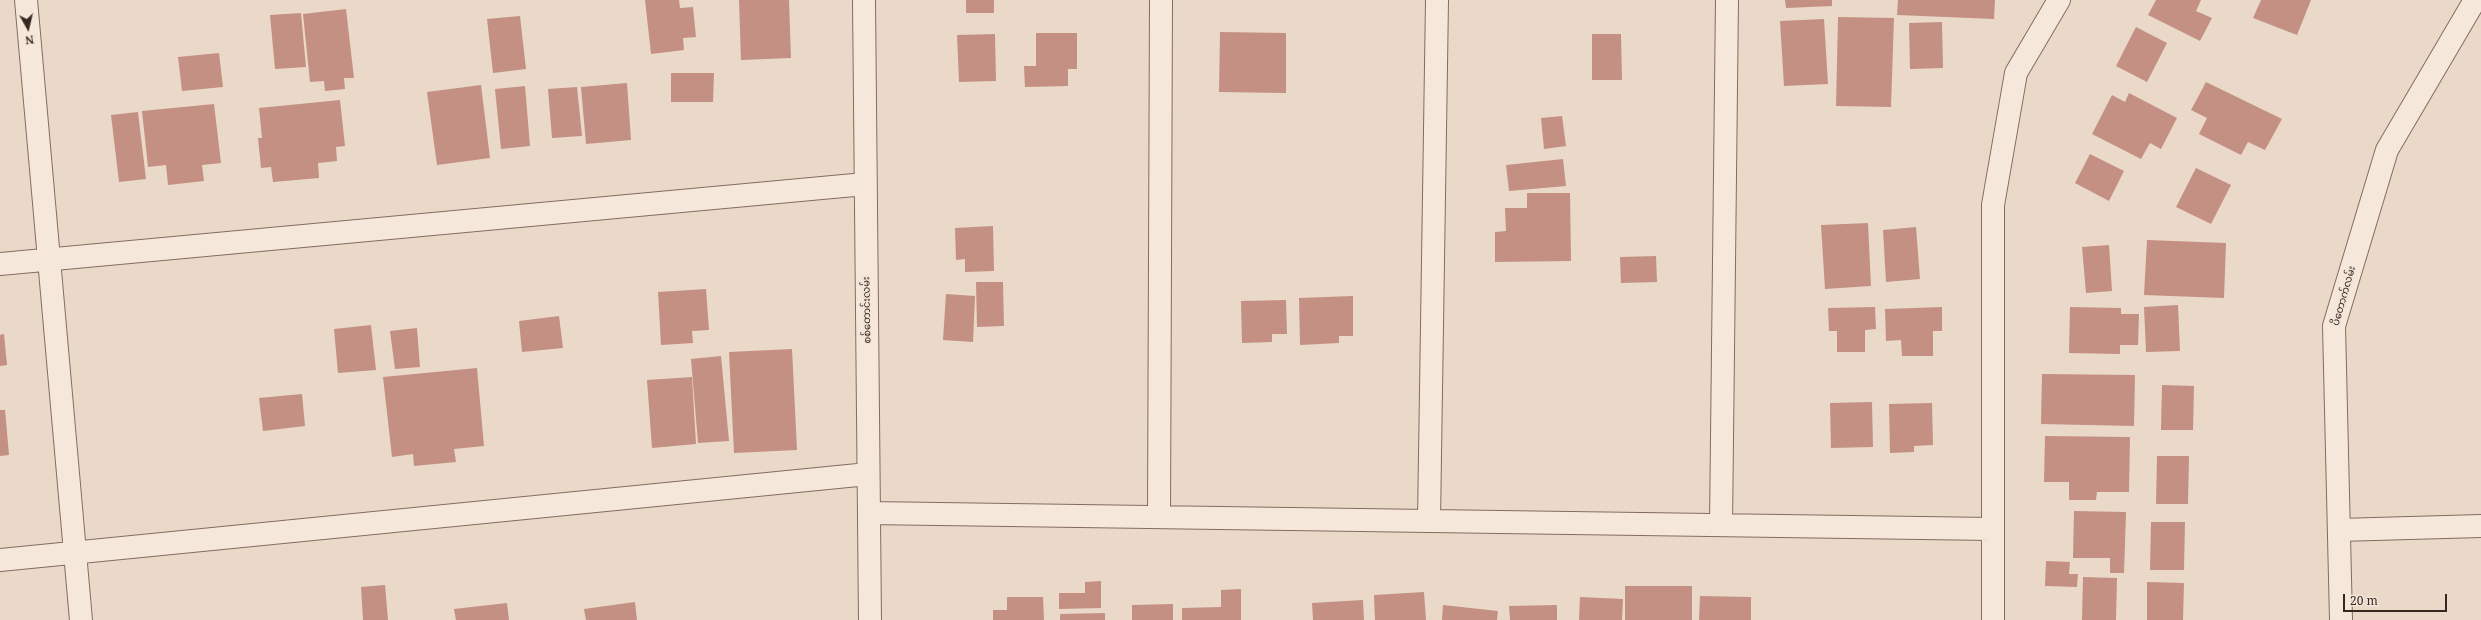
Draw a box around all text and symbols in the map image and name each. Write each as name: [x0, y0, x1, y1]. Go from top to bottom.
north arrow: [8, 8, 48, 48]
text: N: [24, 32, 35, 48]
street label: ပိတောက်လမ်း: [2330, 265, 2358, 327]
street label: စစ်တောင်းလမ်း: [860, 276, 874, 344]
scale bar: [2345, 586, 2449, 612]
text: 20 m: [2350, 592, 2378, 609]

